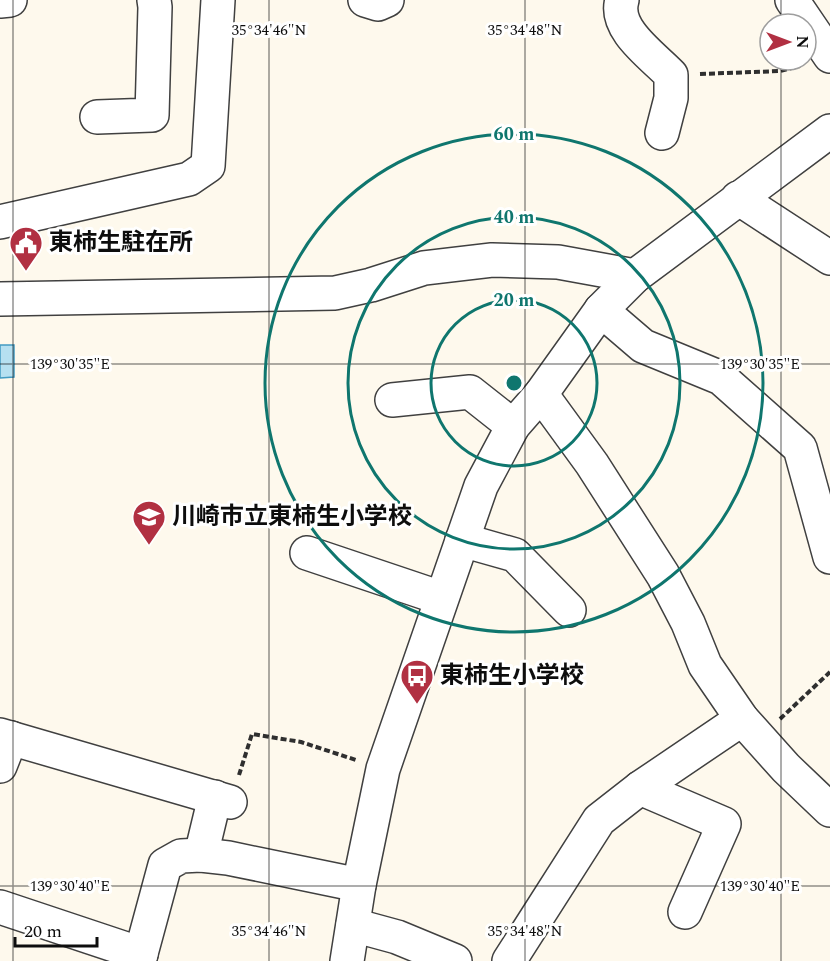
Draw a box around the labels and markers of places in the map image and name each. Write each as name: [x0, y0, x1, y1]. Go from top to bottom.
public building icon: 東柿生駐在所: [8, 225, 44, 272]
place label: 東柿生駐在所: [49, 225, 193, 261]
centre of rings: [504, 373, 524, 393]
school or university icon: 川崎市立東柿生小学校: [131, 499, 167, 546]
place label: 川崎市立東柿生小学校: [172, 499, 412, 535]
bus stop icon: 東柿生小学校: [399, 658, 435, 705]
place label: 東柿生小学校: [440, 658, 584, 694]

